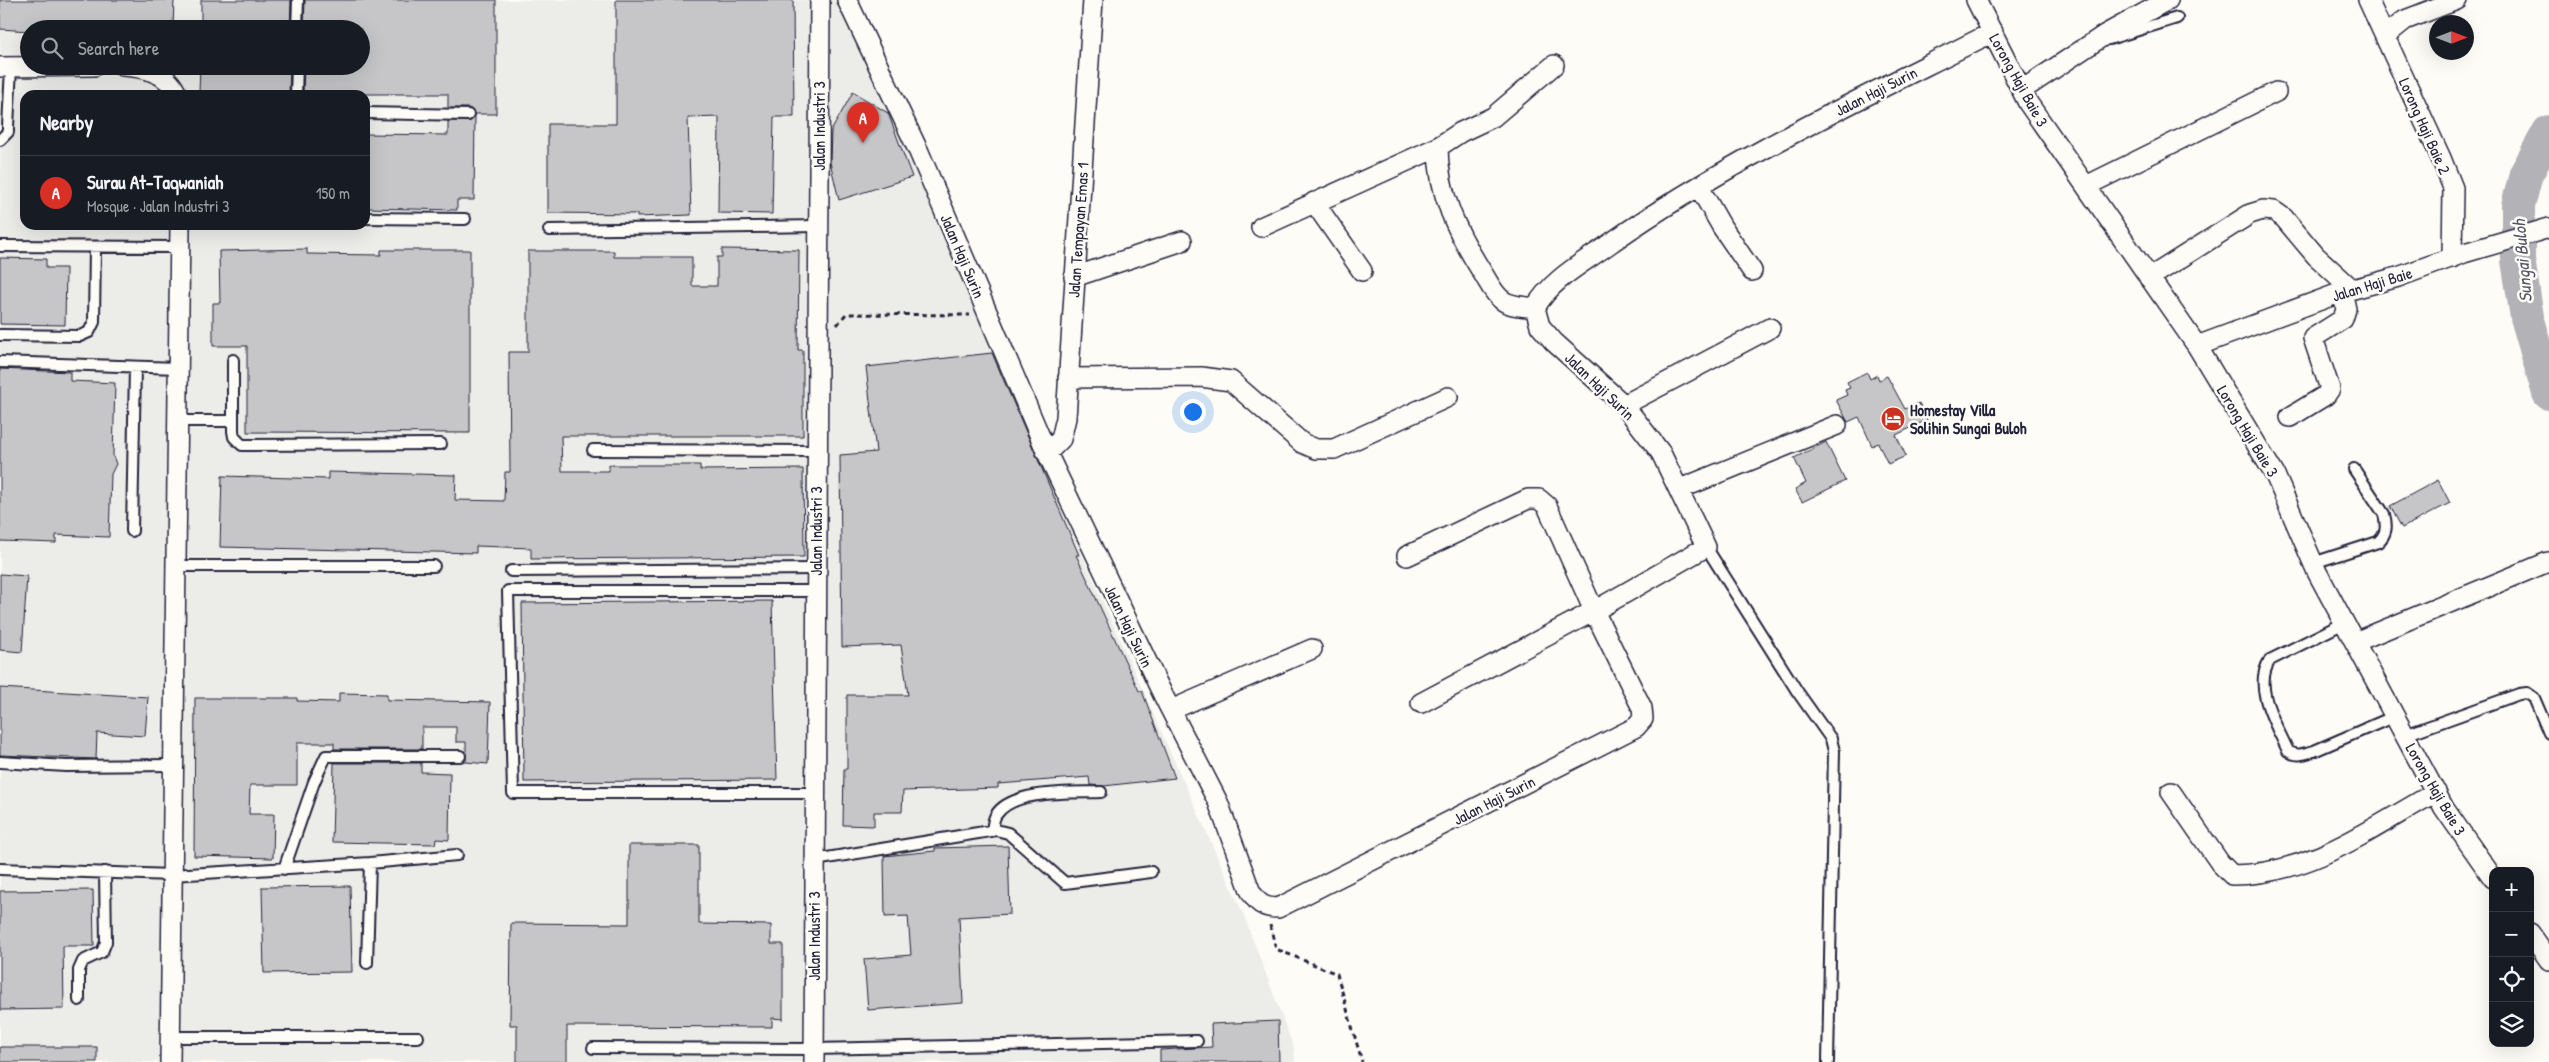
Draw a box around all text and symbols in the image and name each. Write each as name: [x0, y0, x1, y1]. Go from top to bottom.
north arrow: [2429, 15, 2474, 60]
search box: [20, 20, 370, 75]
street label: Lorong Haji Baie 3: [1984, 30, 2054, 130]
icon: search: [38, 34, 66, 62]
text: Search here: [78, 35, 159, 61]
street label: Jalan Haji Surin: [1831, 61, 1921, 121]
street label: Lorong Haji Baie 2: [2394, 74, 2456, 178]
street label: Jalan Industri 3: [808, 81, 830, 171]
pin: A: [847, 102, 879, 143]
text: Nearby: [40, 108, 93, 137]
street label: Jalan Tempayan Emas 1: [1062, 162, 1094, 298]
text: Surau At-Taqwaniah: [87, 169, 223, 195]
text: A: [52, 182, 60, 204]
text: 150 m: [316, 182, 350, 204]
text: Mosque · Jalan Industri 3: [87, 195, 229, 217]
street label: Jalan Haji Surin: [935, 211, 991, 301]
water label: Sungai Buloh: [2506, 217, 2538, 303]
street label: Jalan Haji Baie: [2329, 261, 2415, 307]
street label: Jalan Haji Surin: [1560, 347, 1640, 425]
street label: Lorong Haji Baie 3: [2212, 381, 2284, 481]
your location: [1180, 399, 1206, 425]
place label: Homestay Villa Solihin Sungai Buloh: [1910, 399, 2027, 440]
hotel icon: Homestay Villa Solihin Sungai Buloh: [1880, 406, 1906, 432]
street label: Jalan Industri 3: [805, 486, 827, 576]
street label: Jalan Haji Surin: [1100, 581, 1158, 671]
street label: Lorong Haji Baie 3: [2401, 739, 2471, 839]
street label: Jalan Haji Surin: [1449, 770, 1539, 830]
map controls: [2489, 867, 2534, 1047]
button: +: [2489, 867, 2534, 912]
street label: Jalan Industri 3: [803, 891, 825, 981]
button: −: [2489, 912, 2534, 957]
button: locate: [2489, 957, 2534, 1002]
button: layers: [2489, 1002, 2534, 1047]

